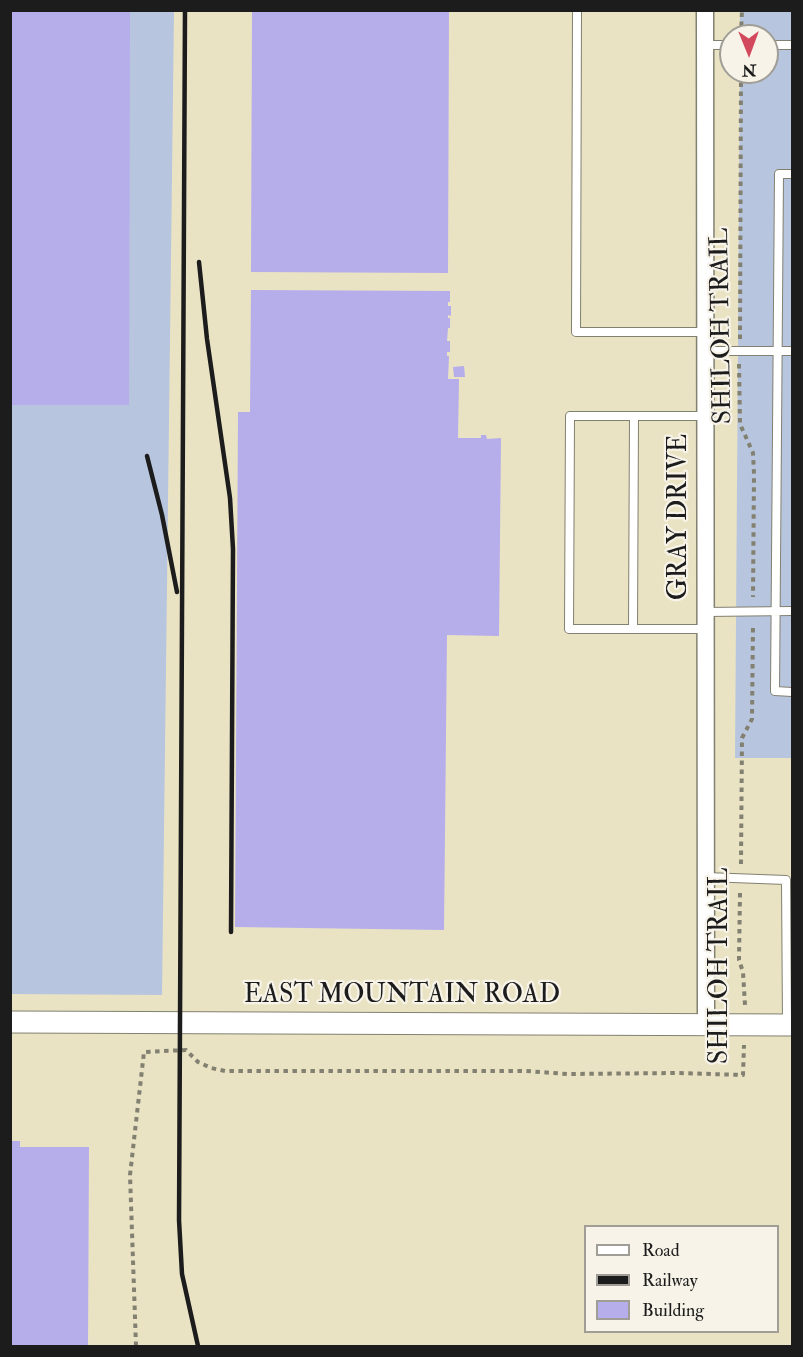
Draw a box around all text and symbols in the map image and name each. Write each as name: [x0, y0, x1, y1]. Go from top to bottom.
north arrow: [719, 24, 779, 84]
text: N: [742, 60, 757, 80]
street label: SHILOH TRAIL: [706, 227, 740, 425]
street label: GRAY DRIVE: [664, 434, 696, 600]
street label: SHILOH TRAIL: [705, 868, 737, 1064]
street label: EAST MOUNTAIN ROAD: [244, 980, 560, 1012]
legend: [584, 1225, 779, 1333]
text: Road: [642, 1239, 680, 1262]
text: Railway: [642, 1269, 698, 1292]
text: Building: [642, 1299, 704, 1322]

